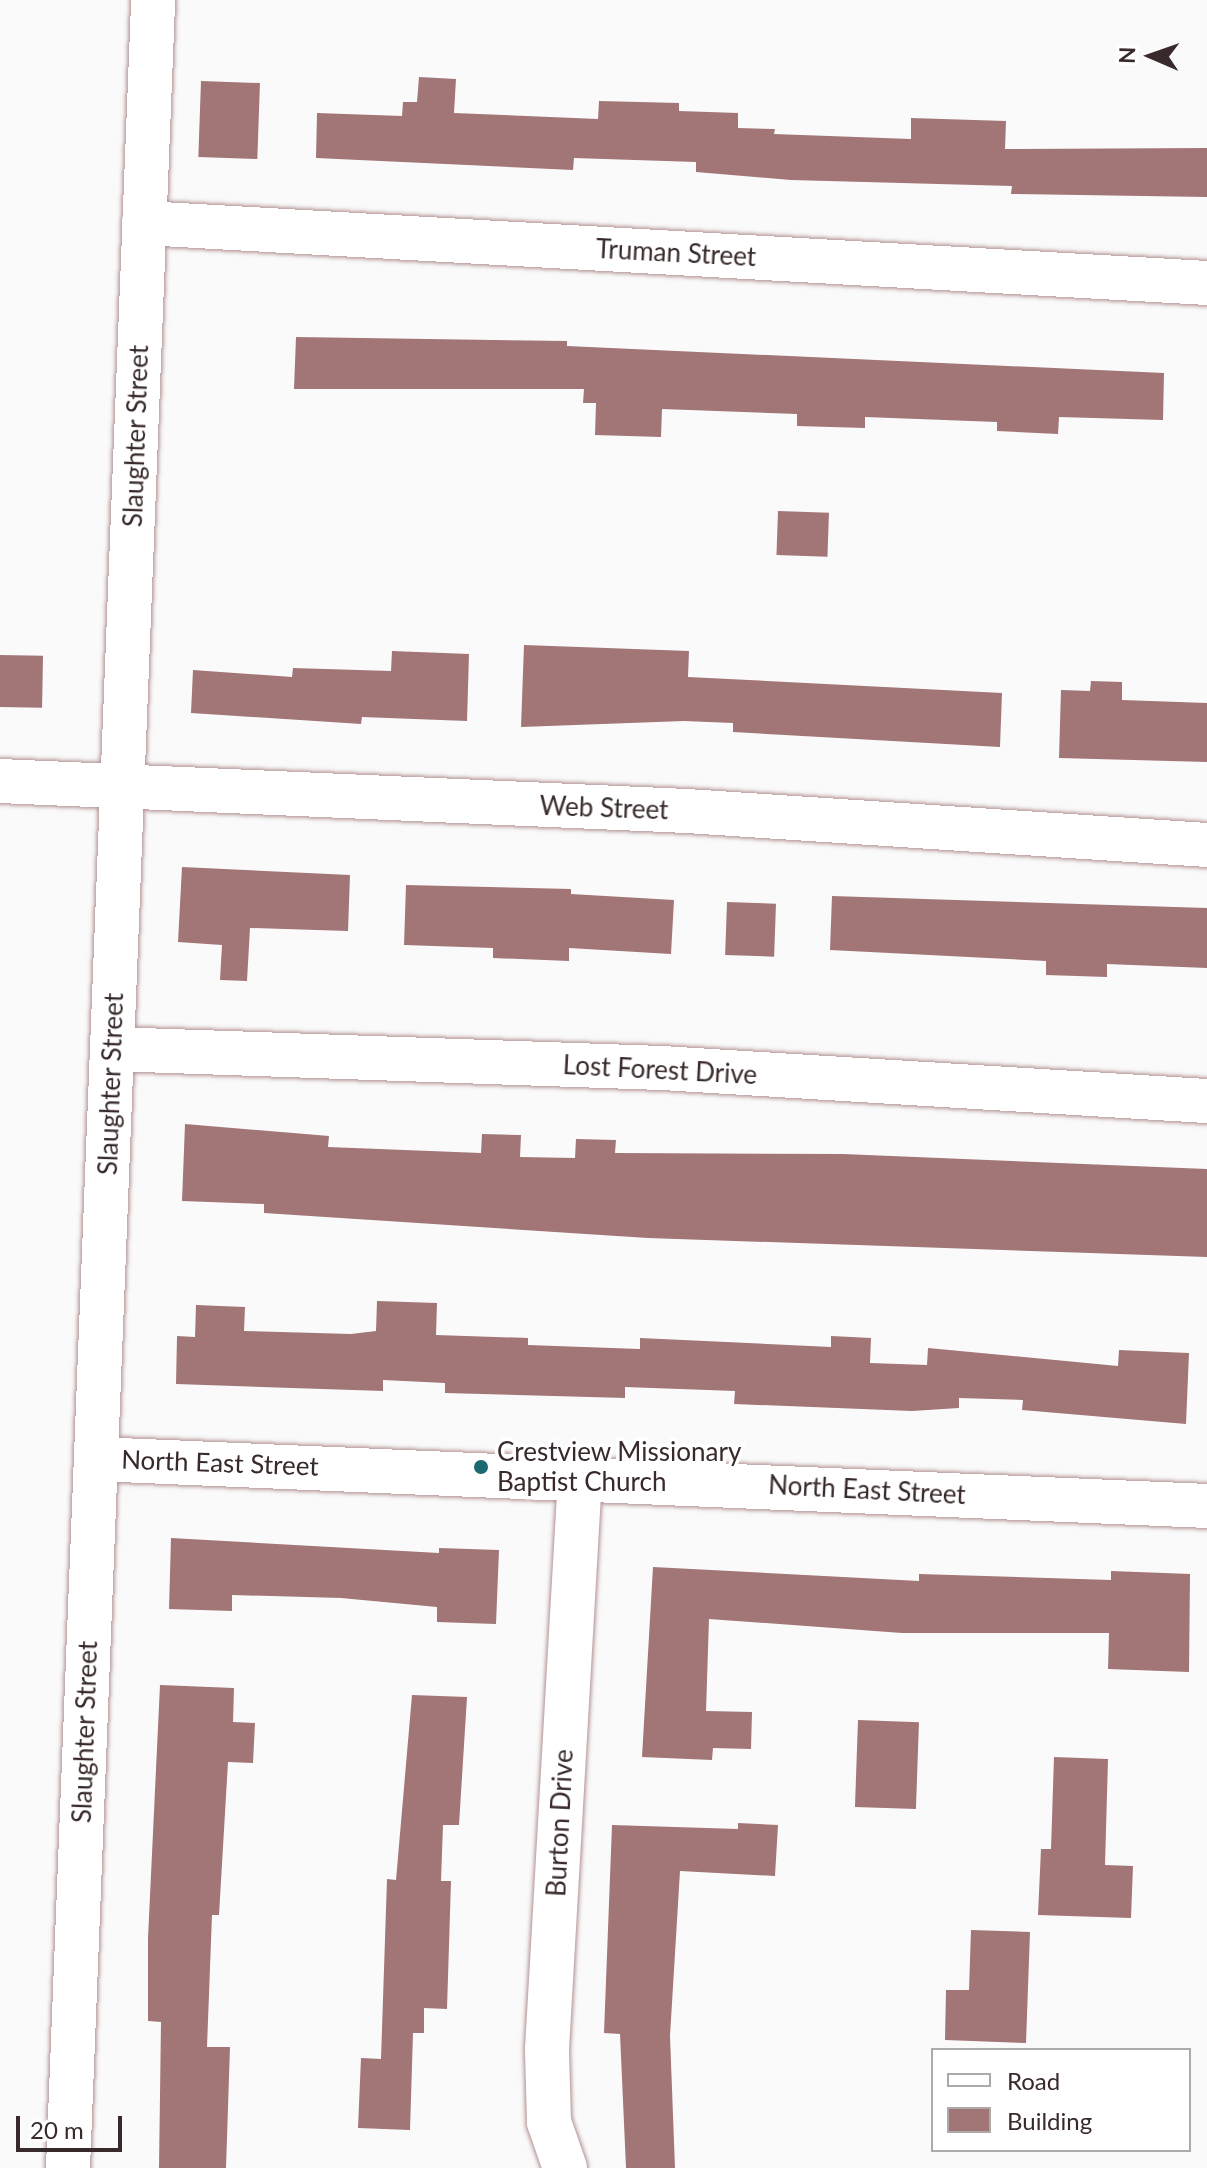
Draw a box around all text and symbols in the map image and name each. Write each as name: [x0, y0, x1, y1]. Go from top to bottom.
north arrow: [1111, 16, 1191, 96]
text: N: [1113, 46, 1140, 64]
street label: Truman Street: [595, 233, 757, 273]
street label: Slaughter Street: [117, 344, 155, 528]
street label: Web Street: [539, 790, 669, 826]
street label: Slaughter Street: [92, 992, 130, 1176]
street label: Lost Forest Drive: [562, 1049, 758, 1091]
place label: Crestview Missionary Baptist Church: [497, 1436, 742, 1498]
street label: North East Street: [121, 1444, 319, 1482]
marker: Crestview Missionary Baptist Church: [472, 1458, 490, 1476]
street label: North East Street: [768, 1469, 966, 1511]
street label: Slaughter Street: [66, 1640, 104, 1824]
street label: Burton Drive: [541, 1748, 579, 1898]
legend: [931, 2048, 1191, 2152]
text: Road: [1007, 2066, 1060, 2095]
scale bar: [20, 2100, 126, 2150]
text: Building: [1007, 2106, 1092, 2135]
text: 20 m: [30, 2115, 84, 2144]

